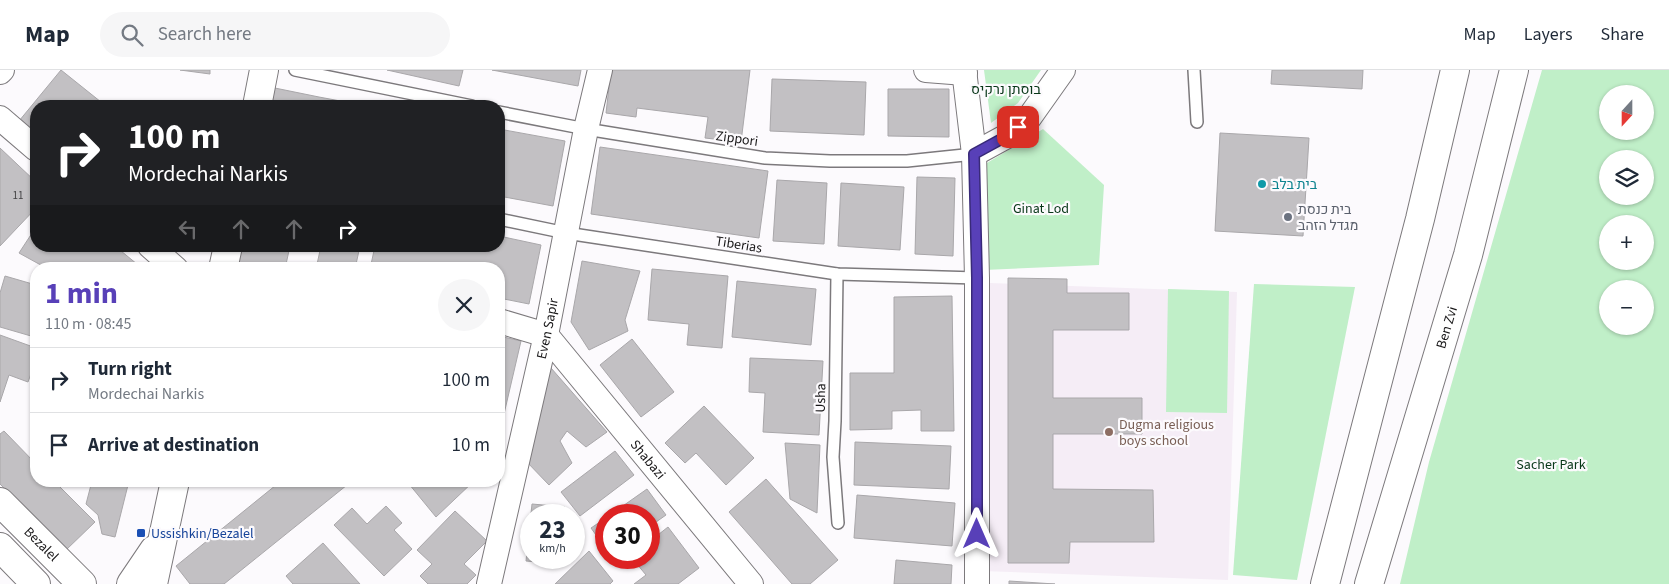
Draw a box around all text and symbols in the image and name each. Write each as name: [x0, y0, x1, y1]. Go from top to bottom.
search box: [100, 12, 450, 57]
text: Map: [25, 17, 70, 52]
icon: search: [118, 21, 146, 49]
text: Search here: [158, 21, 251, 48]
text: Map: [1464, 22, 1496, 47]
text: Layers: [1524, 22, 1573, 47]
text: Share: [1601, 22, 1644, 47]
park label: בוסתן נרקיס: [971, 80, 1042, 100]
north arrow: [1599, 85, 1654, 140]
map controls: [1599, 85, 1654, 335]
pin: [997, 106, 1039, 148]
text: 100 m: [128, 112, 220, 162]
icon: arrive: [1004, 113, 1032, 141]
icon: right: [45, 120, 110, 185]
street label: Zippori: [714, 126, 759, 152]
button: layers: [1599, 150, 1654, 205]
text: Mordechai Narkis: [128, 158, 288, 190]
place label: בית בלב: [1272, 175, 1318, 195]
marker: בית בלב: [1256, 178, 1268, 190]
house number: 11: [13, 188, 23, 203]
park label: Ginat Lod: [1013, 199, 1069, 219]
place label: בית כנסת מגדל הזהב: [1298, 200, 1358, 236]
marker: בית כנסת מגדל הזהב: [1282, 211, 1294, 223]
icon: left: [174, 215, 202, 243]
icon: ahead: [227, 215, 255, 243]
icon: ahead: [280, 215, 308, 243]
icon: right: [333, 215, 361, 243]
button: +: [1599, 215, 1654, 270]
street label: Tiberias: [714, 231, 764, 259]
text: 1 min: [45, 272, 118, 315]
button: close: [438, 279, 490, 331]
button: −: [1599, 280, 1654, 335]
street label: Even Sapir: [532, 296, 564, 361]
street label: Ben Zvi: [1431, 304, 1463, 351]
text: 110 m · 08:45: [45, 313, 132, 335]
text: Turn right: [88, 356, 172, 383]
icon: right: [45, 366, 73, 394]
text: 100 m: [442, 367, 490, 394]
text: Mordechai Narkis: [88, 383, 204, 405]
street label: Usha: [811, 383, 831, 413]
place label: Dugma religious boys school: [1119, 415, 1214, 451]
marker: Dugma religious boys school: [1103, 426, 1115, 438]
icon: arrive: [45, 431, 73, 459]
text: Arrive at destination: [88, 432, 259, 459]
text: 10 m: [452, 432, 490, 459]
street label: Shabazi: [625, 436, 670, 484]
park label: Sacher Park: [1516, 455, 1586, 475]
speed limit sign: 30: [595, 504, 660, 569]
position arrow: [950, 507, 1002, 559]
text: 23: [539, 512, 566, 548]
street label: Bezalel: [19, 523, 63, 567]
place label: Ussishkin/Bezalel: [151, 524, 254, 544]
marker: Ussishkin/Bezalel: [135, 527, 147, 539]
text: km/h: [539, 540, 566, 557]

